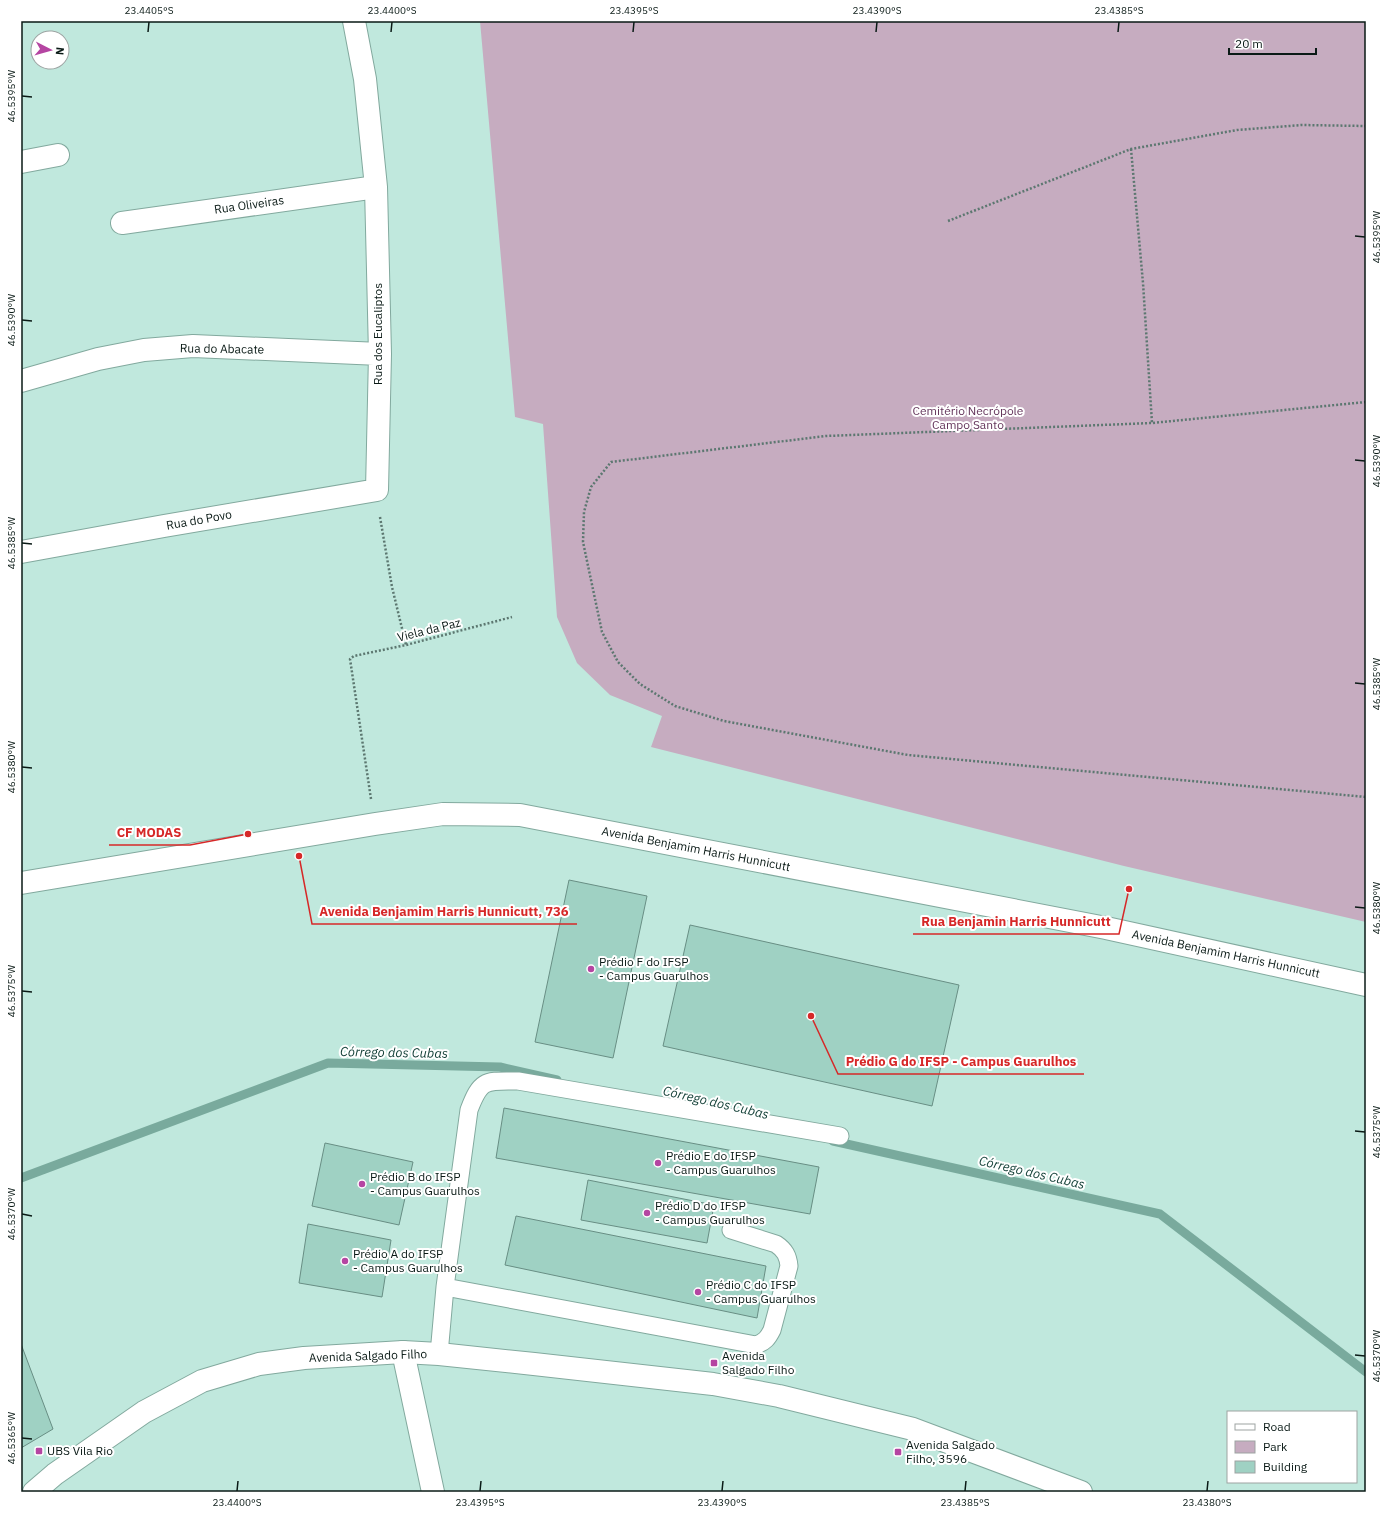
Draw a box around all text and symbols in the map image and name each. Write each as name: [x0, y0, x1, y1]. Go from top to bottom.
text: 23.4405°S: [124, 4, 174, 17]
text: 23.4400°S: [367, 4, 417, 17]
text: 23.4395°S: [609, 4, 659, 17]
text: 23.4390°S: [852, 4, 902, 17]
text: 23.4385°S: [1094, 4, 1144, 17]
north arrow: [30, 30, 70, 70]
scale bar: [1229, 30, 1316, 56]
text: 20 m: [1235, 36, 1263, 51]
text: N: [53, 46, 67, 56]
text: 46.5395°W: [5, 70, 18, 122]
street label: Rua Oliveiras: [213, 192, 285, 217]
text: 46.5395°W: [1370, 211, 1383, 263]
street label: Rua dos Eucaliptos: [370, 283, 385, 385]
text: 46.5390°W: [5, 294, 18, 346]
street label: Rua do Abacate: [180, 340, 265, 357]
park label: Cemitério Necrópole Campo Santo: [913, 403, 1024, 432]
text: 46.5390°W: [1370, 435, 1383, 487]
street label: Rua do Povo: [165, 506, 233, 533]
text: 46.5385°W: [5, 517, 18, 569]
street label: Viela da Paz: [396, 614, 463, 645]
text: 46.5385°W: [1370, 658, 1383, 710]
text: 46.5380°W: [5, 741, 18, 793]
callout: CF MODAS: [109, 820, 190, 845]
street label: Avenida Benjamim Harris Hunnicutt: [601, 823, 792, 874]
text: CF MODAS: [117, 824, 181, 841]
text: 46.5380°W: [1370, 882, 1383, 934]
callout: Avenida Benjamim Harris Hunnicutt, 736: [312, 899, 577, 924]
text: Avenida Benjamim Harris Hunnicutt, 736: [319, 903, 569, 920]
callout: Rua Benjamin Harris Hunnicutt: [913, 909, 1119, 934]
text: Rua Benjamin Harris Hunnicutt: [921, 913, 1111, 930]
street label: Avenida Benjamim Harris Hunnicutt: [1131, 926, 1321, 981]
place label: Prédio F do IFSP - Campus Guarulhos: [599, 954, 709, 983]
marker: Prédio F do IFSP - Campus Guarulhos: [586, 964, 596, 974]
text: 46.5375°W: [5, 965, 18, 1017]
water label: Córrego dos Cubas: [340, 1043, 448, 1062]
callout: Prédio G do IFSP - Campus Guarulhos: [838, 1049, 1084, 1074]
text: Prédio G do IFSP - Campus Guarulhos: [846, 1053, 1077, 1070]
water label: Córrego dos Cubas: [661, 1082, 770, 1123]
text: 46.5375°W: [1370, 1106, 1383, 1158]
place label: Prédio E do IFSP - Campus Guarulhos: [666, 1148, 776, 1177]
water label: Córrego dos Cubas: [977, 1152, 1086, 1193]
marker: Prédio E do IFSP - Campus Guarulhos: [653, 1158, 663, 1168]
place label: Prédio B do IFSP - Campus Guarulhos: [370, 1169, 480, 1198]
marker: Prédio B do IFSP - Campus Guarulhos: [357, 1179, 367, 1189]
text: 46.5370°W: [5, 1188, 18, 1240]
place label: Prédio D do IFSP - Campus Guarulhos: [655, 1198, 765, 1227]
marker: Prédio D do IFSP - Campus Guarulhos: [642, 1208, 652, 1218]
place label: Prédio A do IFSP - Campus Guarulhos: [353, 1246, 463, 1275]
marker: Prédio A do IFSP - Campus Guarulhos: [340, 1256, 350, 1266]
place label: Prédio C do IFSP - Campus Guarulhos: [706, 1277, 816, 1306]
marker: Prédio C do IFSP - Campus Guarulhos: [693, 1287, 703, 1297]
text: 46.5370°W: [1370, 1330, 1383, 1382]
street label: Avenida Salgado Filho: [309, 1346, 428, 1365]
place label: Avenida Salgado Filho: [722, 1348, 795, 1377]
marker: Avenida Salgado Filho: [709, 1358, 719, 1368]
legend: [1227, 1411, 1357, 1483]
text: 46.5365°W: [5, 1412, 18, 1464]
text: Road: [1263, 1419, 1291, 1434]
place label: Avenida Salgado Filho, 3596: [906, 1437, 995, 1466]
text: Park: [1263, 1439, 1288, 1454]
place label: UBS Vila Rio: [47, 1443, 113, 1458]
marker: UBS Vila Rio: [34, 1446, 44, 1456]
marker: Avenida Salgado Filho, 3596: [893, 1447, 903, 1457]
text: Building: [1263, 1459, 1308, 1474]
text: 23.4400°S: [212, 1496, 262, 1509]
text: 23.4395°S: [455, 1496, 505, 1509]
text: 23.4390°S: [697, 1496, 747, 1509]
text: 23.4385°S: [940, 1496, 990, 1509]
text: 23.4380°S: [1182, 1496, 1232, 1509]

